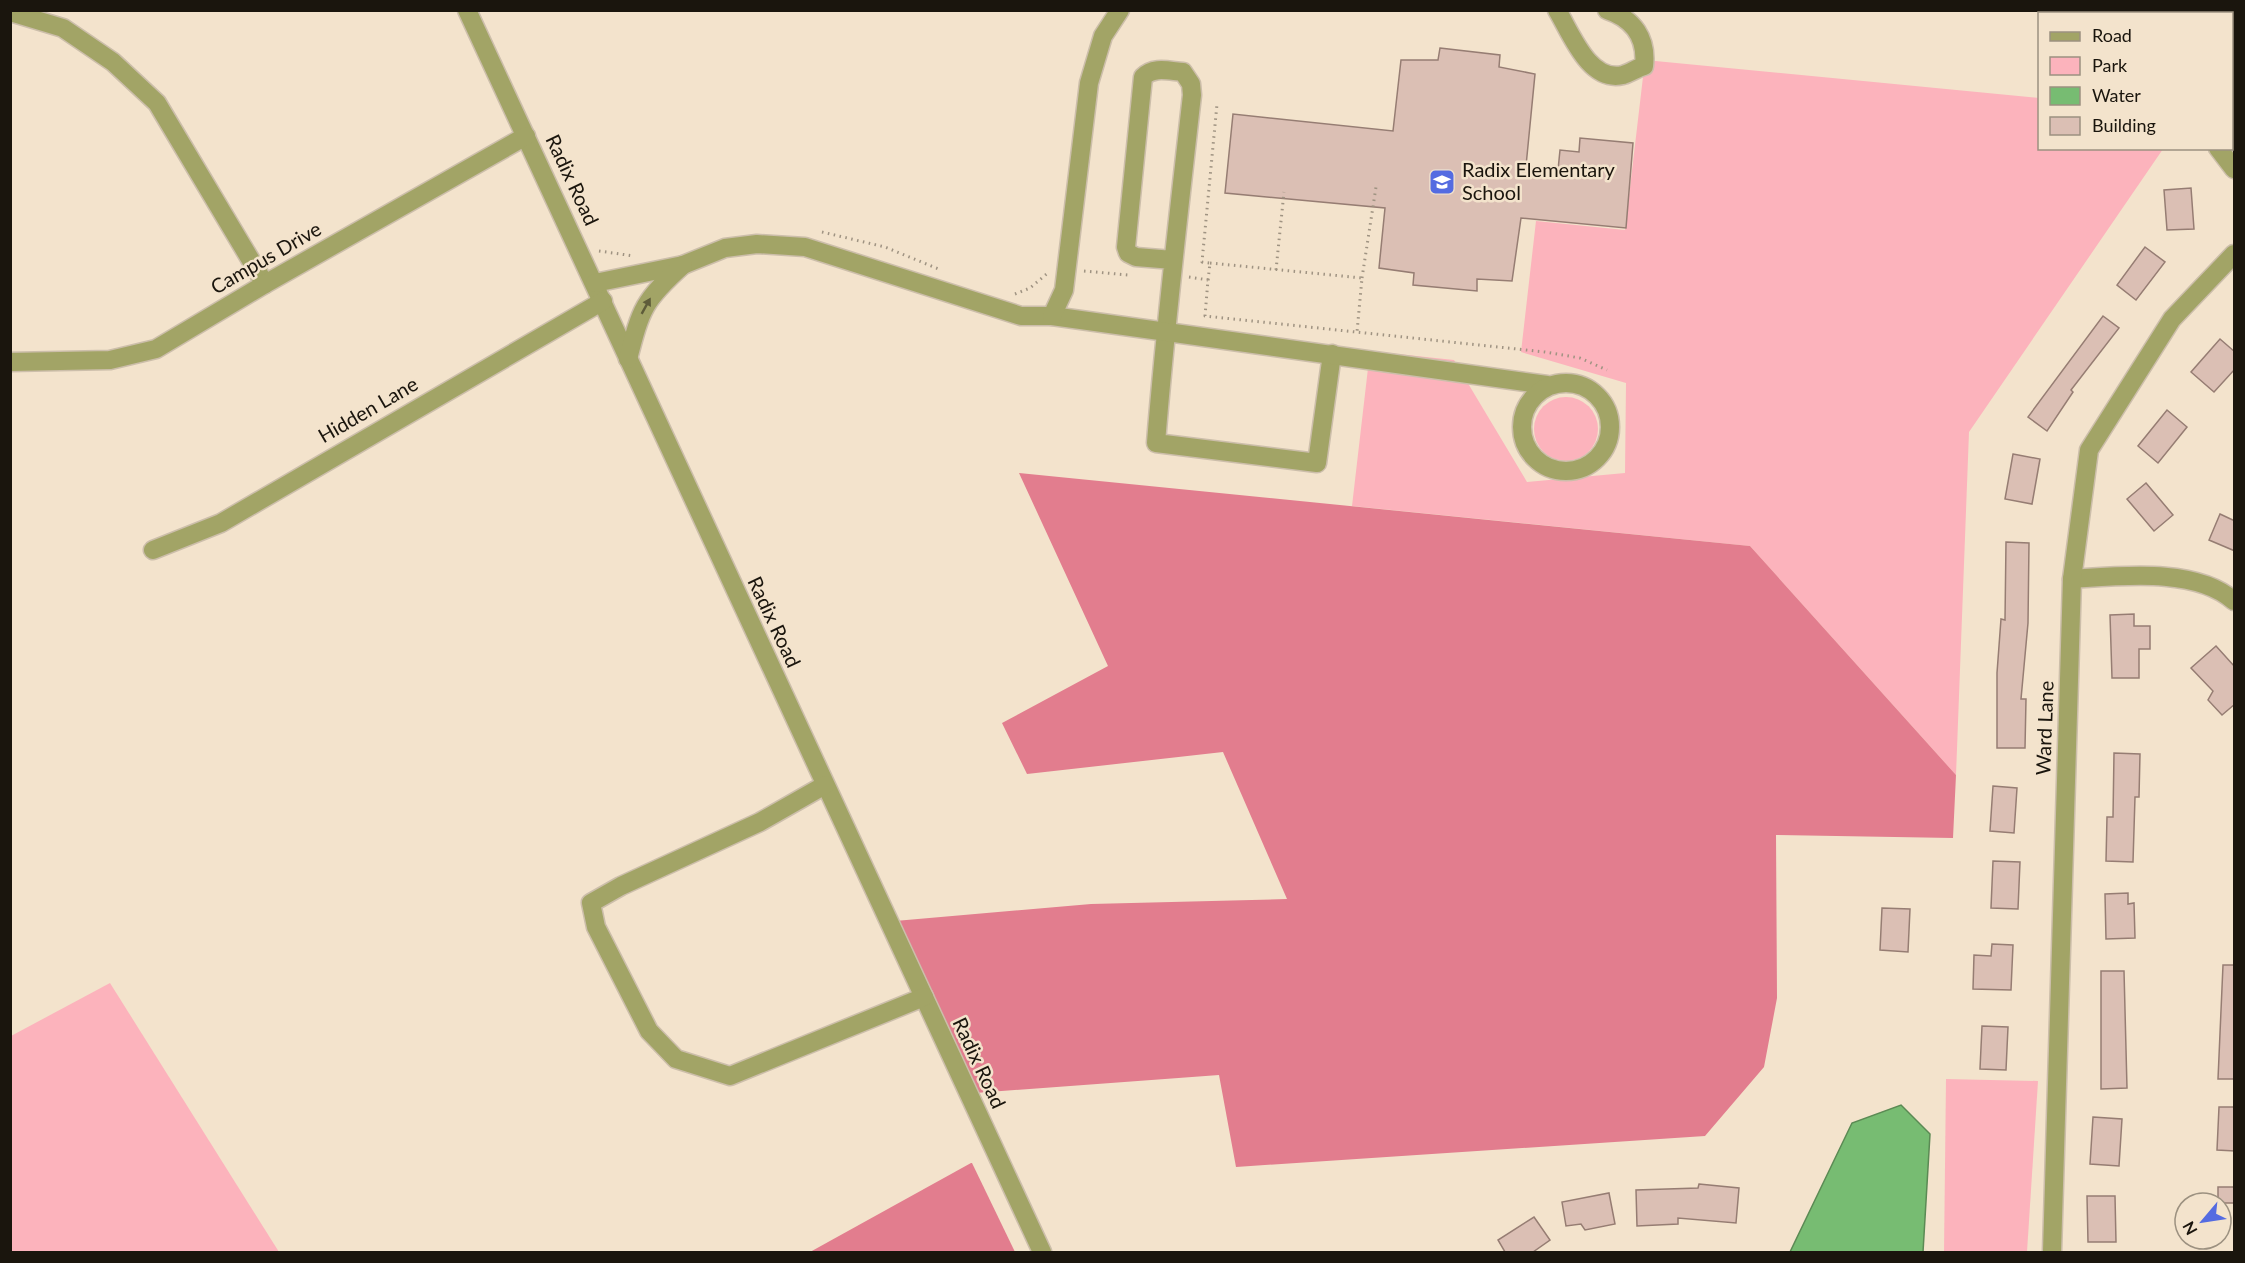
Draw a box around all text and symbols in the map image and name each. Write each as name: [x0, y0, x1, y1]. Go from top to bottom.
legend: [2038, 12, 2233, 150]
text: Road: [2092, 24, 2132, 46]
text: Park: [2092, 54, 2128, 76]
text: Water: [2092, 84, 2141, 106]
text: Building: [2092, 114, 2156, 136]
street label: Radix Road: [541, 130, 604, 229]
place label: Radix Elementary School: [1462, 157, 1616, 204]
school or university icon: Radix Elementary School: [1427, 167, 1457, 197]
street label: Campus Drive: [206, 216, 325, 298]
one-way arrow: [640, 298, 651, 314]
street label: Hidden Lane: [313, 371, 422, 447]
street label: Radix Road: [743, 572, 806, 671]
street label: Ward Lane: [2030, 680, 2058, 776]
street label: Radix Road: [948, 1013, 1011, 1112]
north arrow: [2173, 1191, 2233, 1251]
text: N: [2178, 1219, 2201, 1239]

